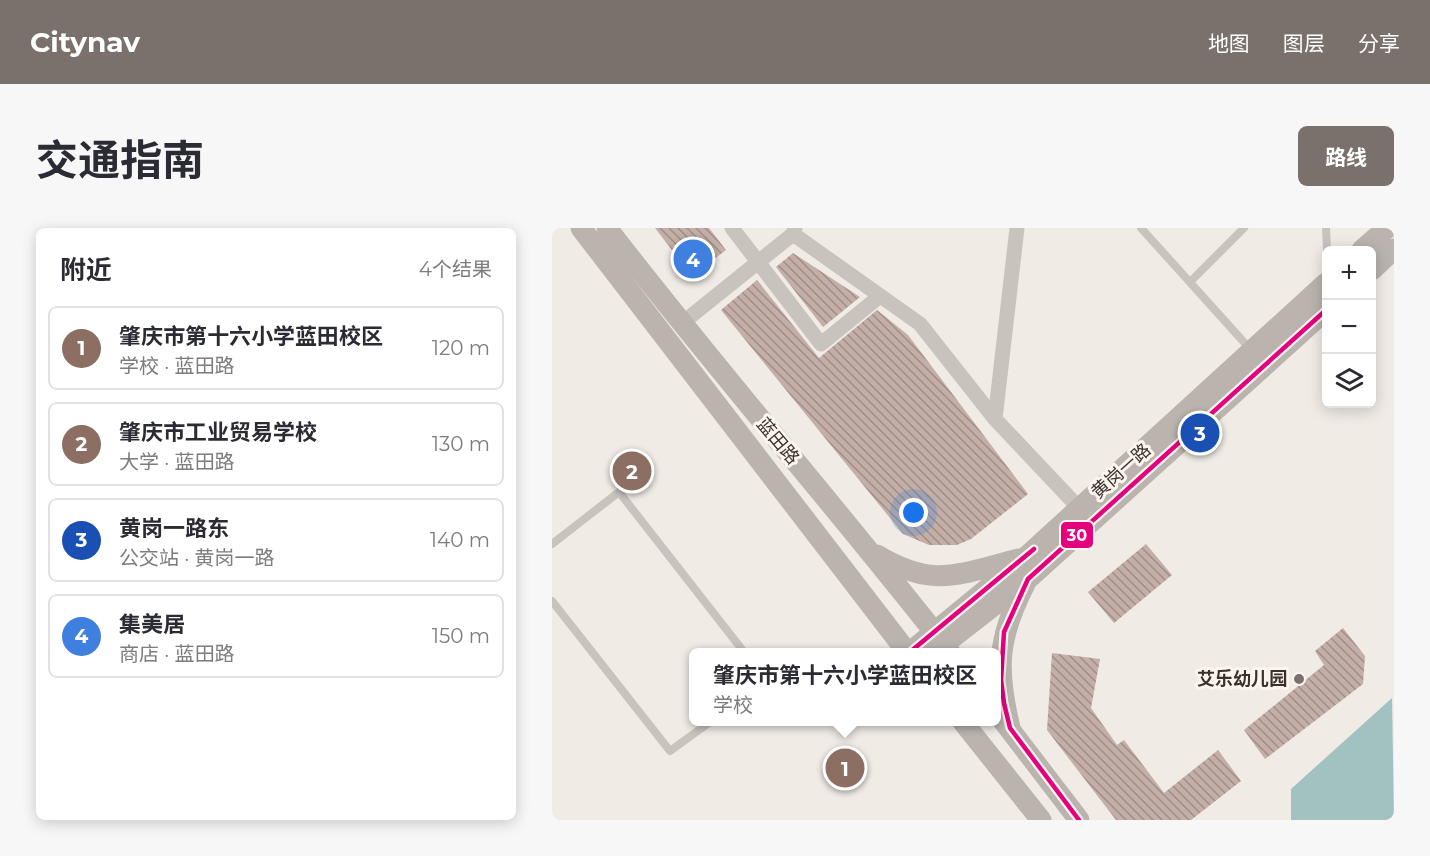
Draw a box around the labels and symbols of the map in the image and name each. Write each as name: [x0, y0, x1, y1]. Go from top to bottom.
pin: 4: [674, 237, 712, 282]
pin: 3: [1180, 410, 1220, 456]
street label: 蓝田路: [752, 413, 804, 469]
street label: 黄岗一路: [1087, 439, 1155, 503]
pin: 2: [612, 448, 652, 494]
your location: [899, 498, 928, 527]
line badge: 30: [1060, 521, 1094, 549]
text: 30: [1066, 526, 1087, 545]
place label: 艾乐幼儿园: [1197, 668, 1287, 690]
marker: 艾乐幼儿园: [1292, 672, 1306, 686]
pin: 1: [826, 746, 864, 790]

